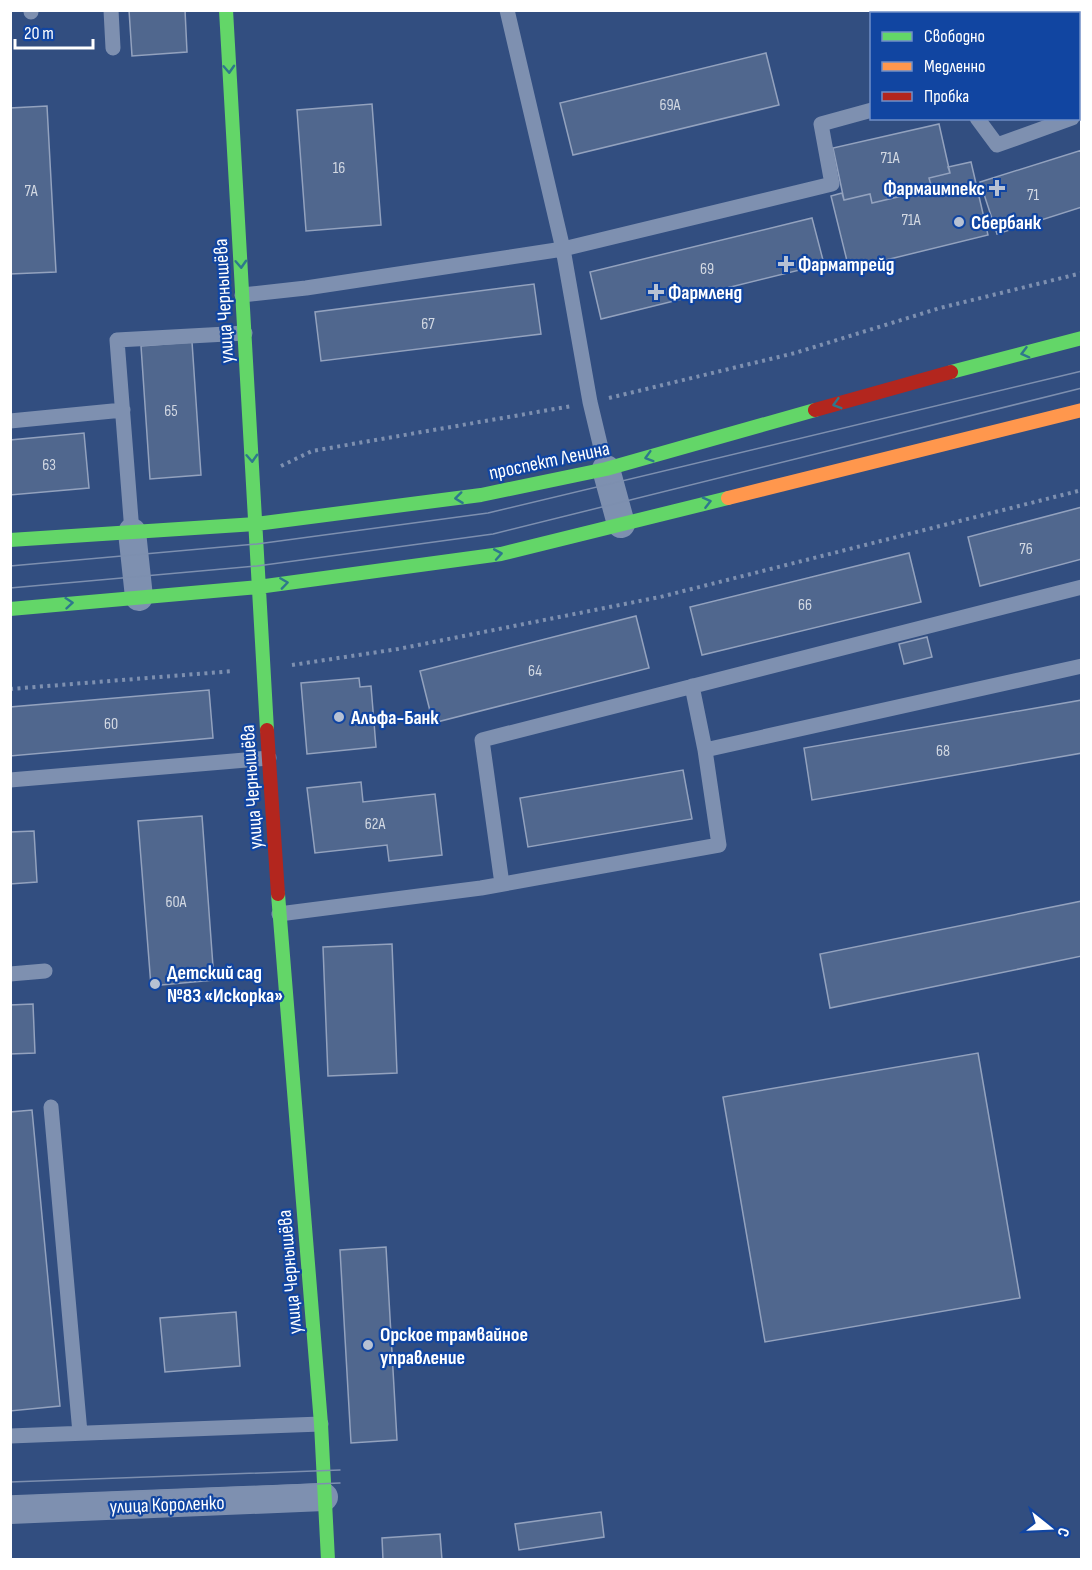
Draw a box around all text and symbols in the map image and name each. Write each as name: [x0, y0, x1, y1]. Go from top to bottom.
scale bar: [15, 12, 93, 50]
legend: [870, 12, 1080, 120]
text: 20 m: [24, 23, 54, 44]
text: Свободно: [924, 26, 985, 47]
text: Медленно: [924, 56, 986, 77]
one-way arrow: [222, 64, 235, 73]
text: Пробка: [924, 86, 969, 107]
house number: 69А: [660, 96, 681, 115]
house number: 71А: [880, 149, 900, 168]
house number: 16: [333, 159, 345, 178]
place label: Фармаимпекс: [883, 177, 985, 201]
marker: Фармаимпекс: [990, 181, 1004, 195]
house number: 7А: [25, 182, 38, 201]
house number: 71: [1027, 186, 1039, 205]
house number: 71А: [901, 211, 921, 230]
place label: Сбербанк: [971, 211, 1042, 235]
marker: Сбербанк: [952, 215, 966, 229]
street label: улица Чернышёва: [209, 238, 239, 364]
place label: Фарматрейд: [798, 253, 894, 277]
marker: Фарматрейд: [779, 257, 793, 271]
one-way arrow: [234, 259, 247, 268]
house number: 69: [700, 260, 714, 279]
place label: Фармленд: [668, 281, 742, 305]
marker: Фармленд: [649, 285, 663, 299]
house number: 67: [421, 315, 435, 334]
one-way arrow: [1020, 345, 1030, 358]
one-way arrow: [832, 397, 843, 409]
house number: 65: [164, 402, 178, 421]
street label: проспект Ленина: [487, 436, 612, 485]
one-way arrow: [644, 449, 654, 462]
one-way arrow: [246, 454, 259, 463]
house number: 63: [42, 456, 56, 475]
one-way arrow: [454, 491, 463, 504]
one-way arrow: [702, 497, 712, 510]
house number: 76: [1019, 540, 1033, 559]
one-way arrow: [492, 548, 502, 561]
one-way arrow: [279, 578, 288, 590]
house number: 66: [798, 596, 812, 615]
one-way arrow: [64, 597, 73, 610]
house number: 64: [528, 662, 542, 681]
place label: Альфа-Банк: [350, 706, 439, 730]
marker: Альфа-Банк: [332, 710, 346, 724]
house number: 60: [104, 715, 118, 734]
street label: улица Чернышёва: [236, 724, 268, 850]
house number: 68: [936, 742, 950, 761]
house number: 62А: [365, 815, 385, 834]
house number: 60А: [166, 893, 187, 912]
place label: Детский сад №83 «Искорка»: [167, 961, 283, 1008]
marker: Детский сад №83 «Искорка»: [148, 977, 162, 991]
street label: улица Чернышёва: [273, 1209, 307, 1335]
place label: Орское трамвайное управление: [380, 1323, 528, 1370]
marker: Орское трамвайное управление: [361, 1338, 375, 1352]
street label: улица Короленко: [109, 1491, 225, 1519]
north arrow: [1020, 1498, 1080, 1558]
text: С: [1053, 1525, 1073, 1539]

